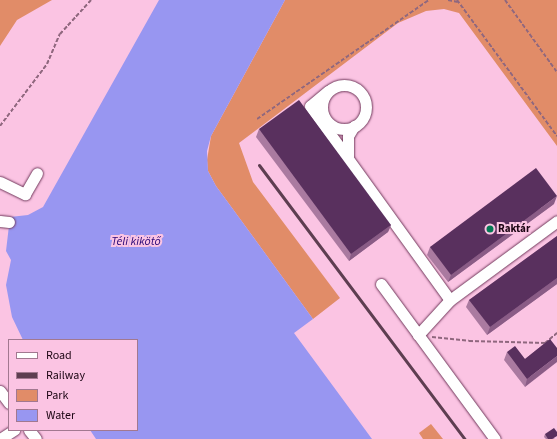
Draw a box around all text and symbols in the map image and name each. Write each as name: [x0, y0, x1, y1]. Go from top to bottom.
place label: Raktár: [498, 222, 530, 236]
marker: Raktár: [485, 224, 495, 234]
water label: Téli kikötő: [111, 235, 161, 249]
legend: [8, 339, 138, 431]
text: Road: [46, 347, 72, 364]
text: Railway: [46, 367, 85, 384]
text: Park: [46, 387, 68, 404]
text: Water: [46, 407, 75, 424]

